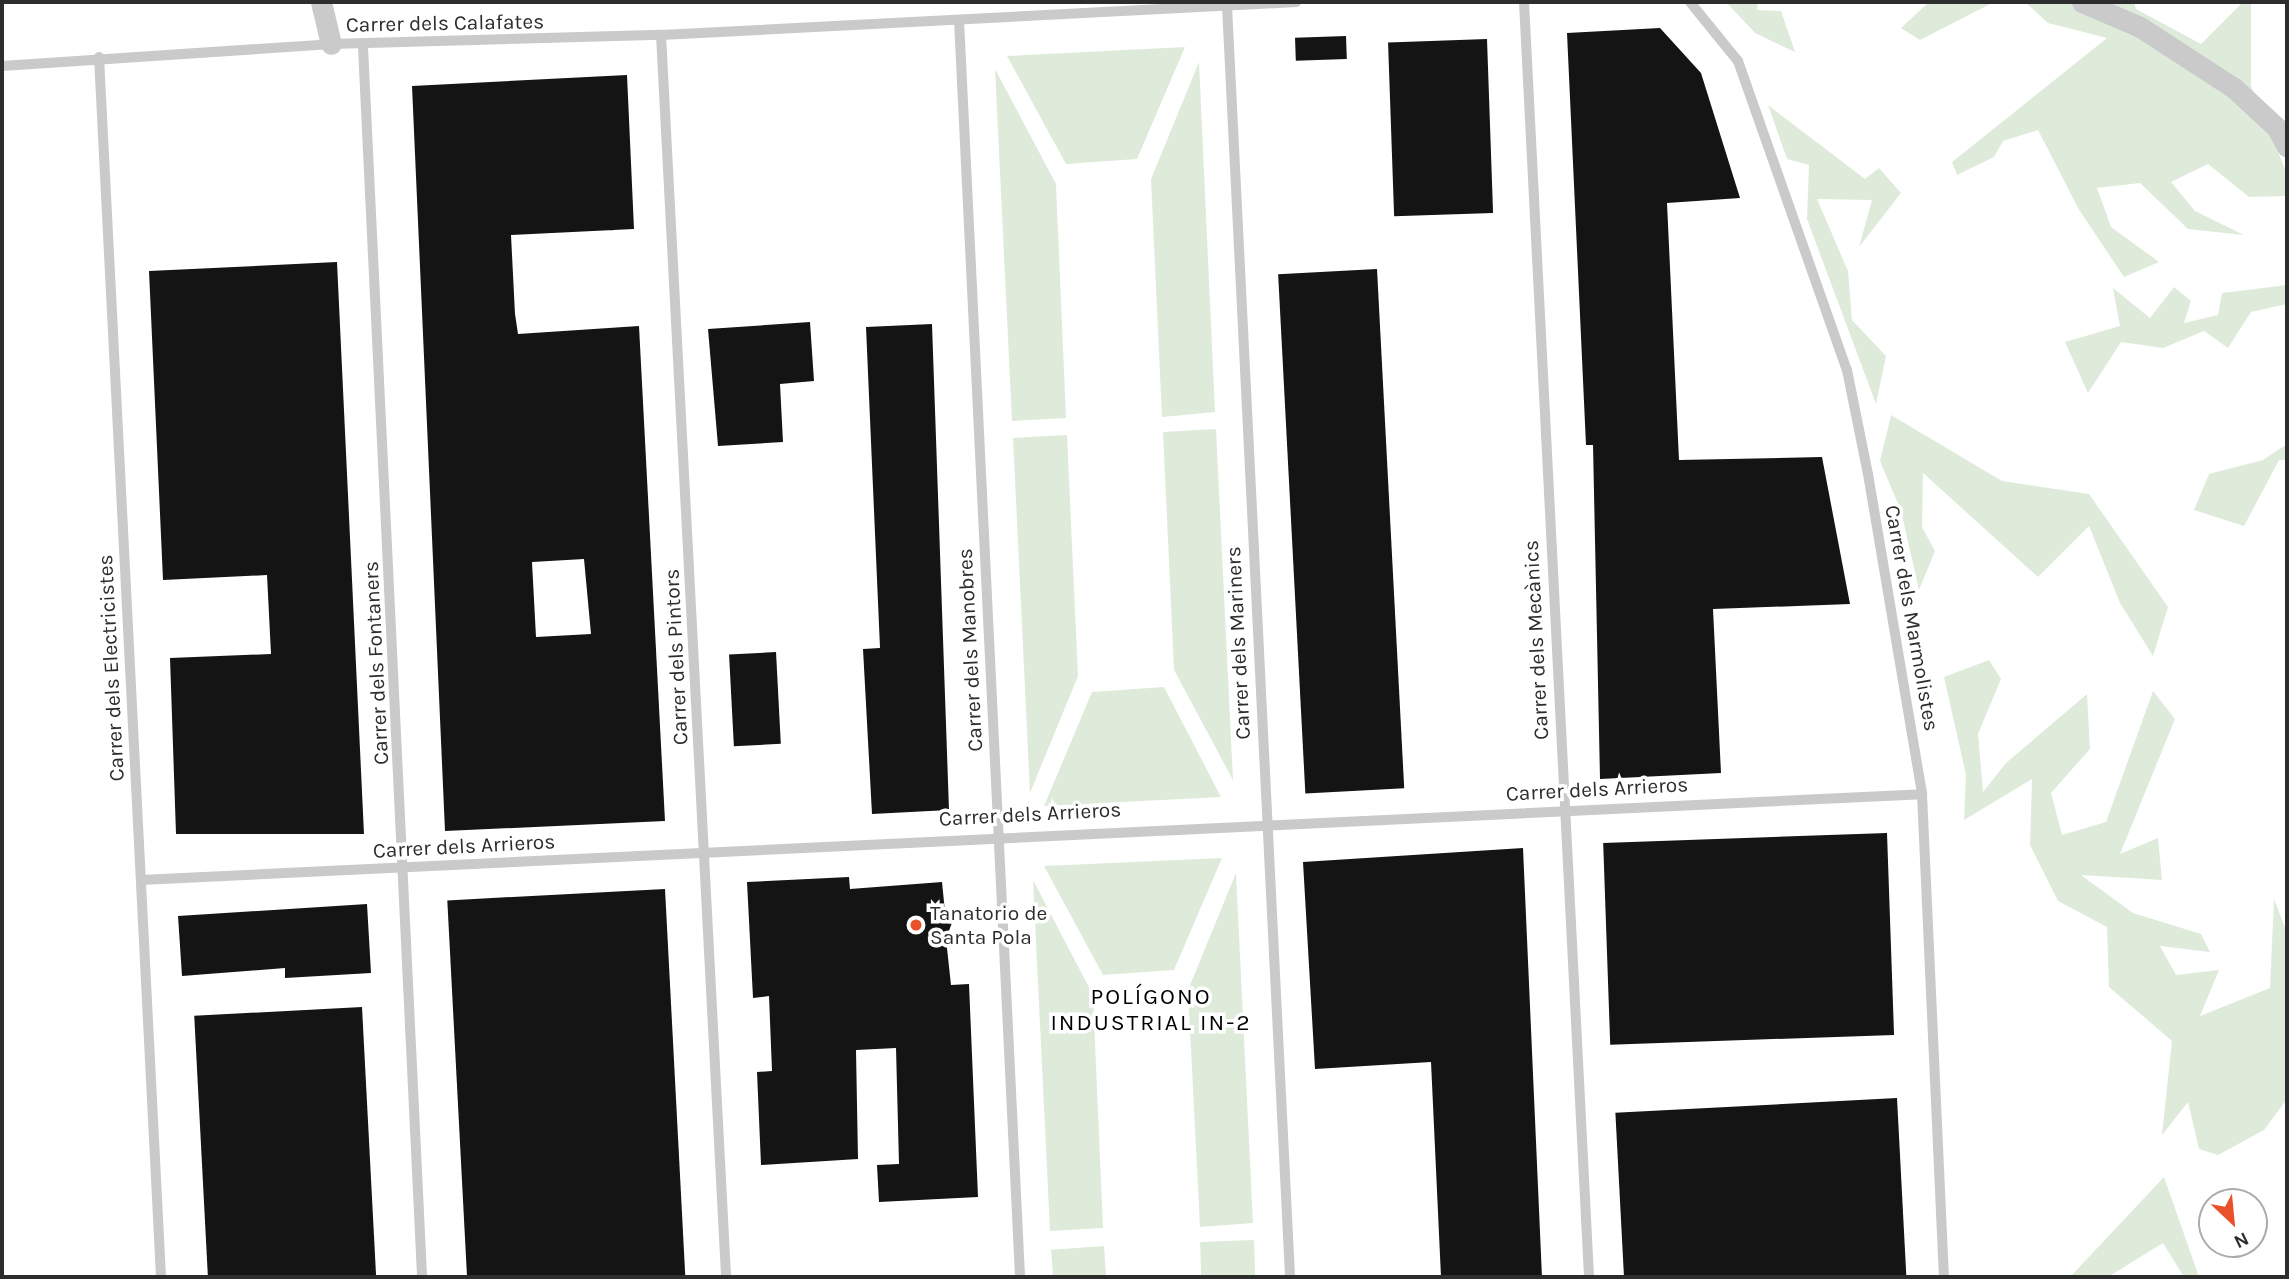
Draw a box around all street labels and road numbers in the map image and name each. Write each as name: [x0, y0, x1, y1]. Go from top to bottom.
street label: Carrer dels Calafates: [346, 9, 544, 37]
street label: Carrer dels Marmolistes: [1880, 503, 1944, 733]
street label: Carrer dels Mecànics: [1518, 540, 1554, 740]
street label: Carrer dels Mariners: [1220, 546, 1256, 740]
street label: Carrer dels Manobres: [952, 548, 988, 752]
street label: Carrer dels Electricistes: [92, 554, 130, 782]
street label: Carrer dels Fontaners: [358, 560, 394, 766]
street label: Carrer dels Pintors: [659, 568, 693, 746]
street label: Carrer dels Arrieros: [1505, 772, 1689, 806]
street label: Carrer dels Arrieros: [938, 797, 1122, 831]
street label: Carrer dels Arrieros: [372, 829, 556, 863]

